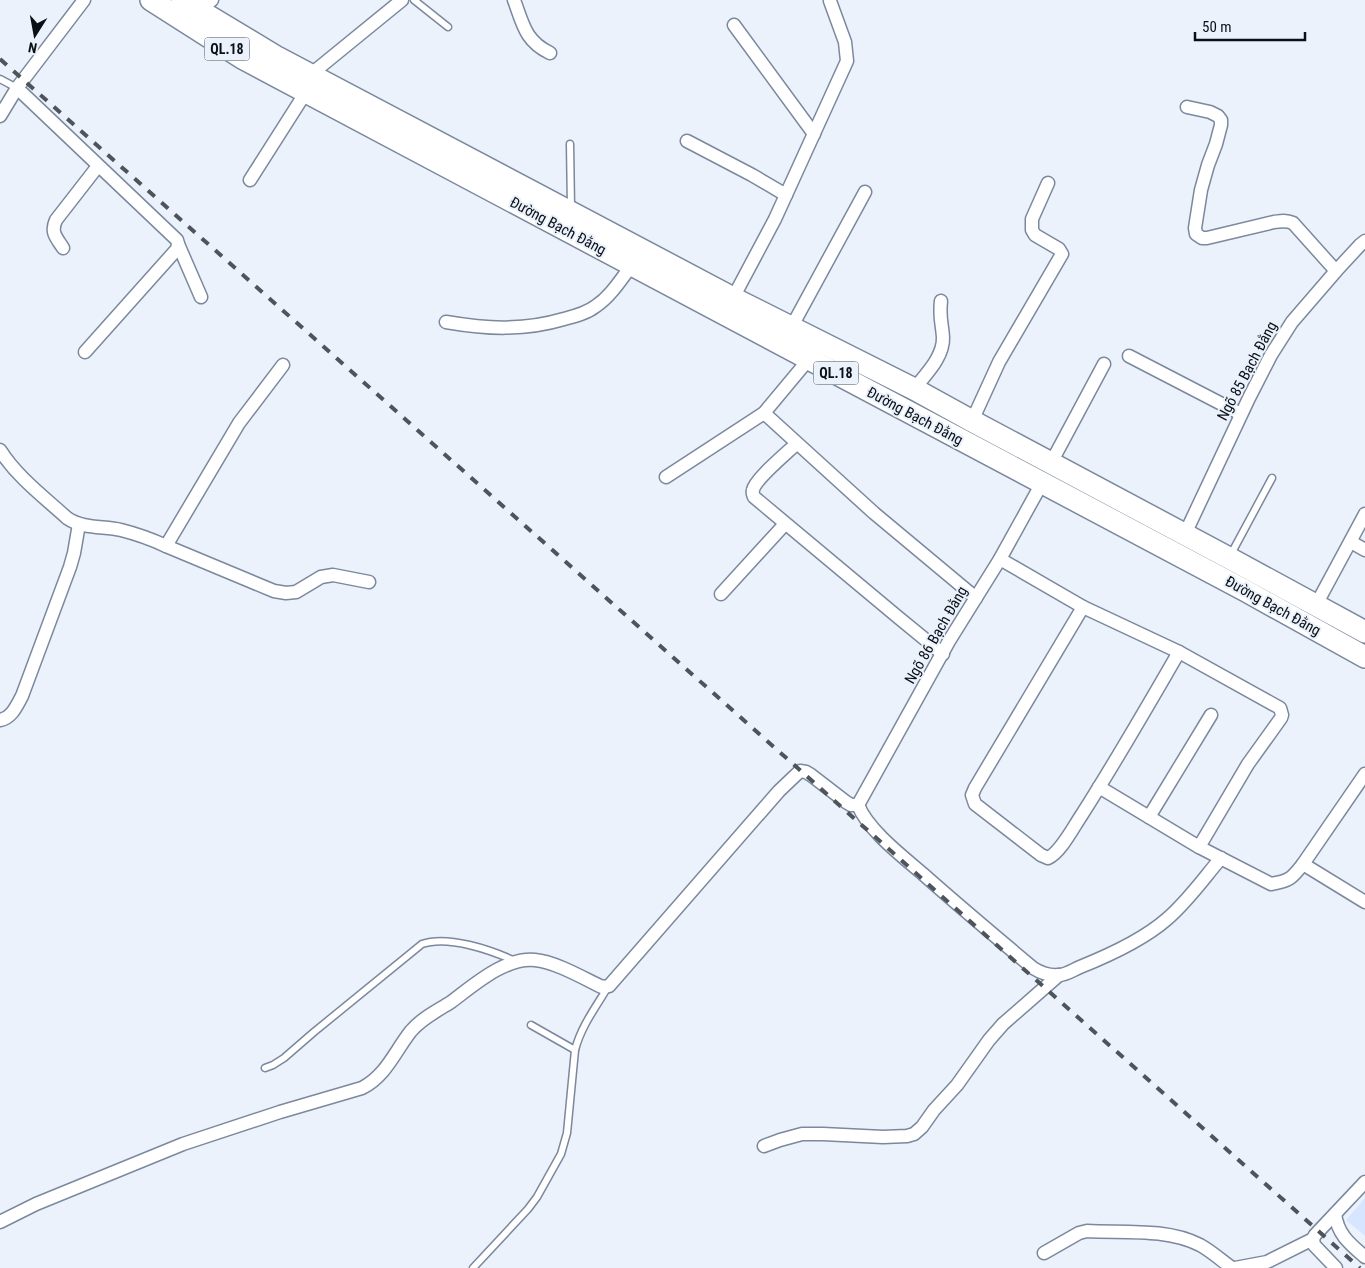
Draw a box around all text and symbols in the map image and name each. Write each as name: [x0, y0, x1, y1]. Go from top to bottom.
north arrow: [10, 10, 60, 60]
scale bar: [1195, 10, 1305, 42]
text: 50 m: [1202, 18, 1232, 36]
road number: QL.18: [204, 38, 250, 61]
text: N: [27, 39, 38, 56]
street label: Đường Bạch Đằng: [507, 193, 609, 259]
street label: Ngõ 85 Bạch Đằng: [1213, 318, 1281, 424]
road number: QL.18: [814, 362, 858, 384]
street label: Đường Bạch Đằng: [864, 383, 966, 449]
street label: Đường Bạch Đằng: [1222, 572, 1324, 640]
street label: Ngõ 86 Bạch Đằng: [901, 583, 971, 687]

